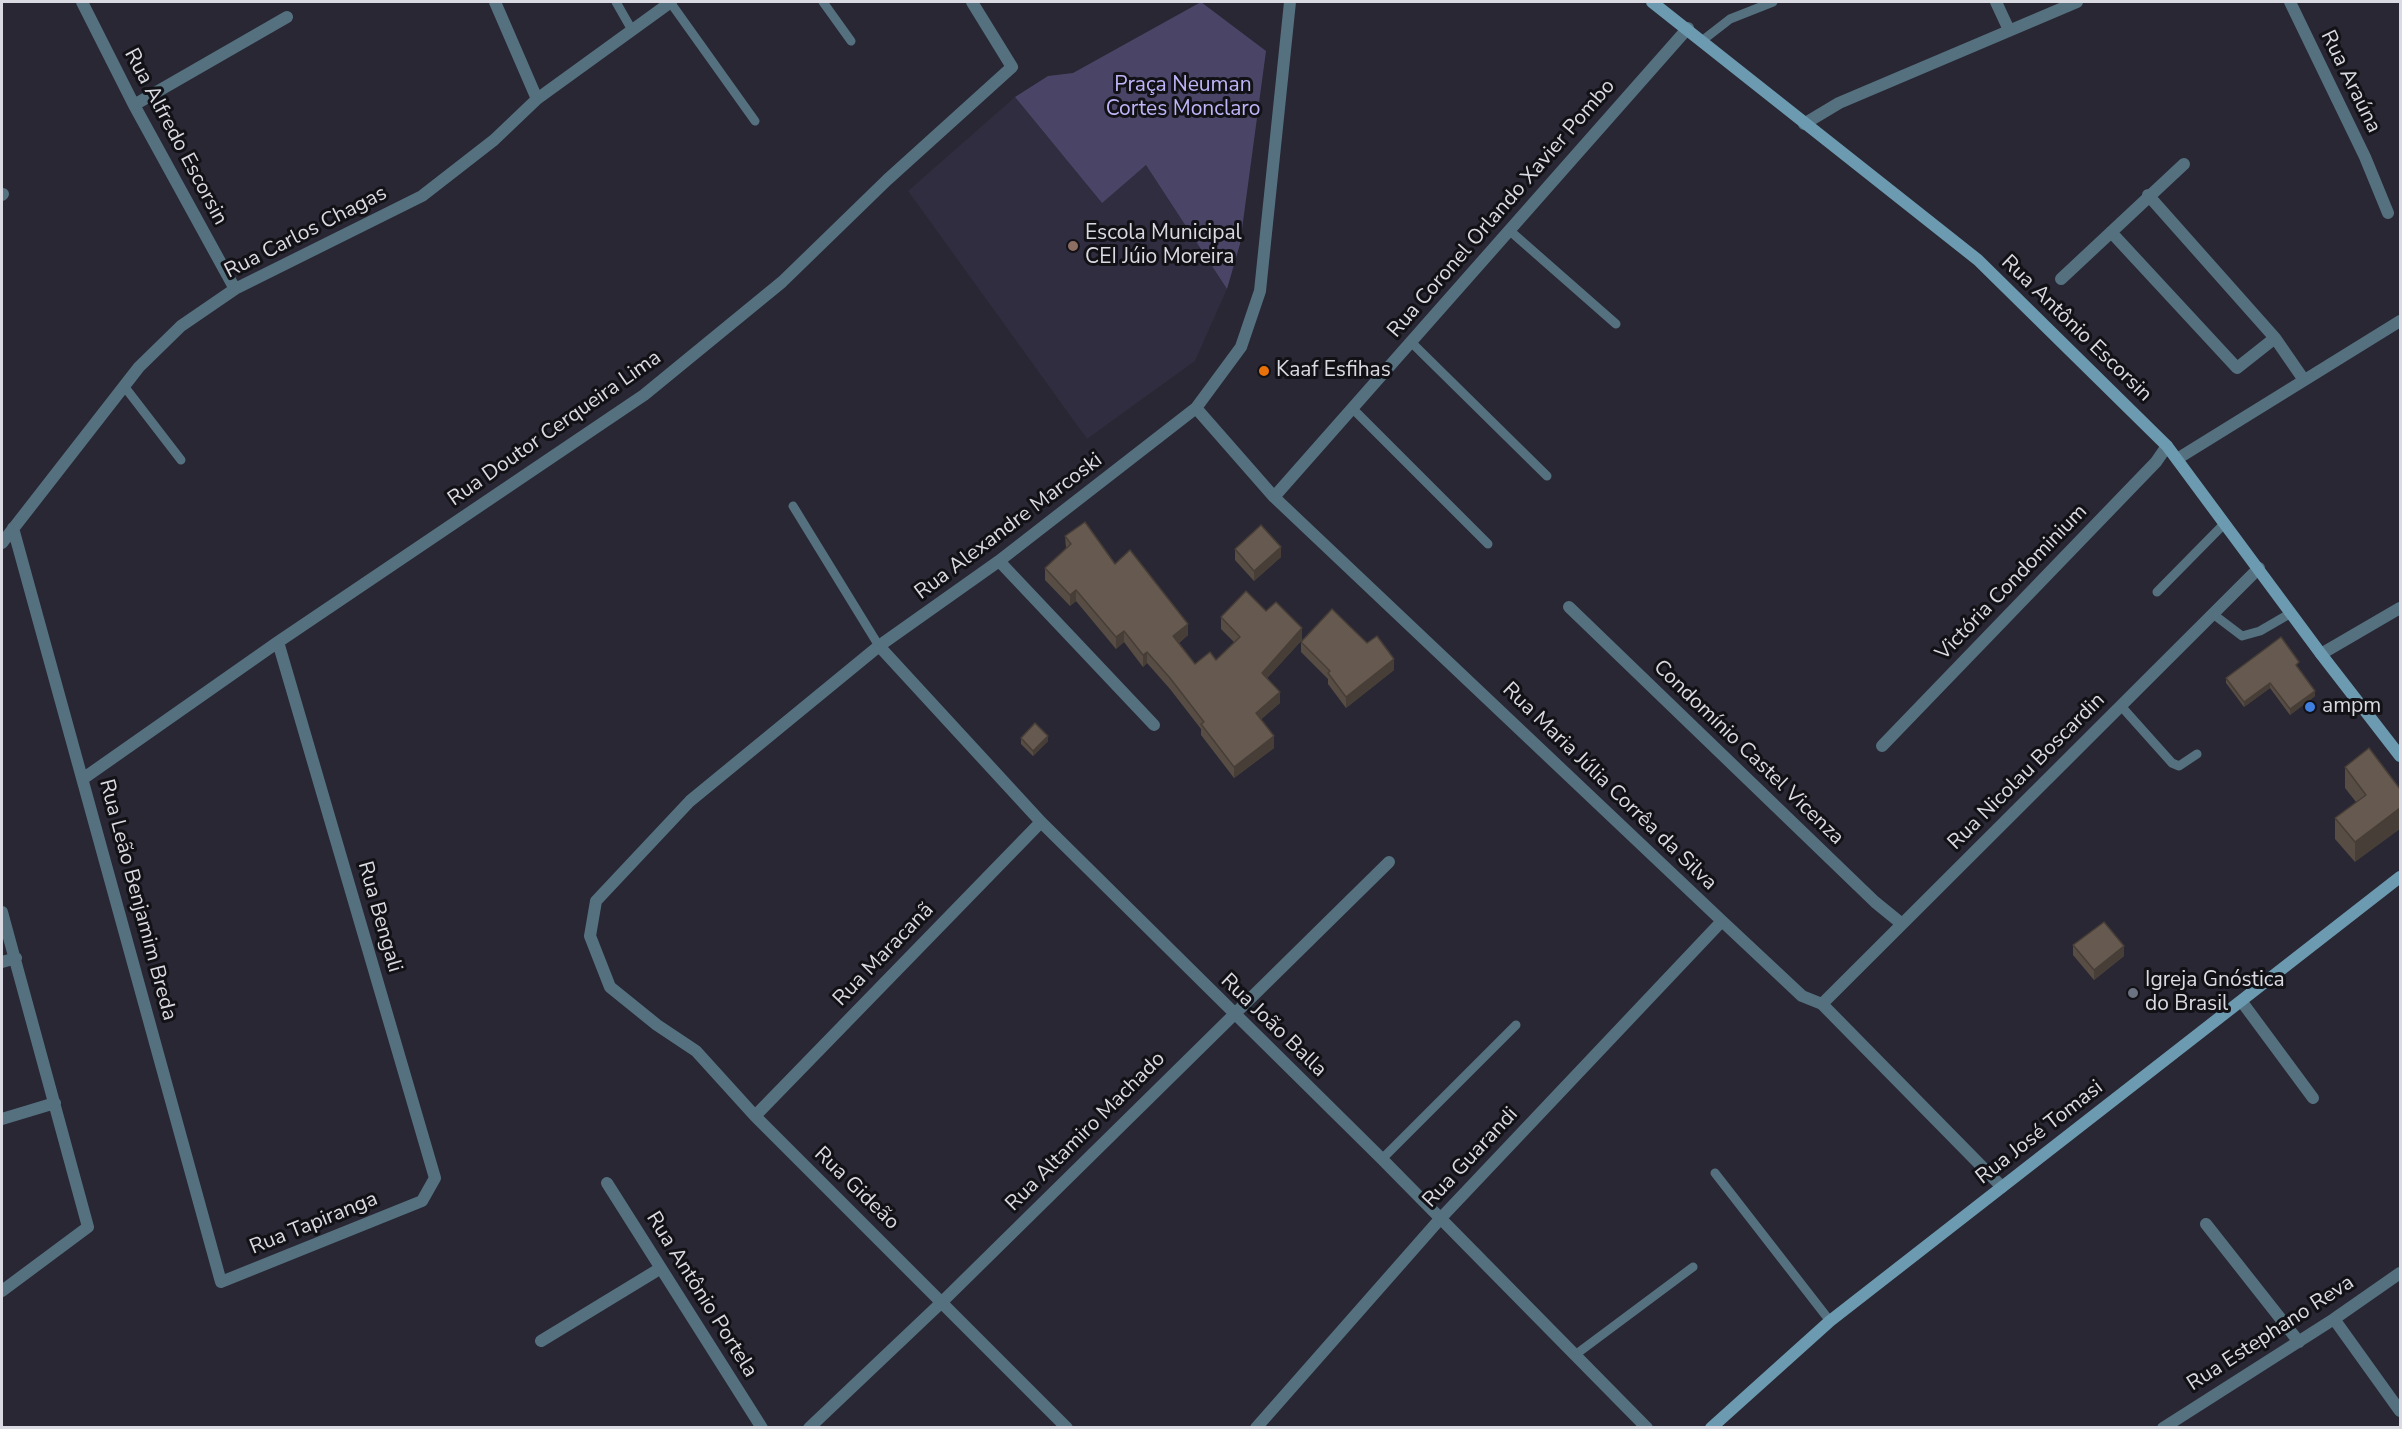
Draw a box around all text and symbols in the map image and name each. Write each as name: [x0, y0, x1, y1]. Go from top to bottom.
street label: Rua Araúna: [2314, 27, 2386, 137]
street label: Rua Alfredo Escorsin: [118, 44, 232, 230]
park label: Praça Neuman Cortes Monclaro: [1106, 73, 1260, 123]
street label: Rua Coronel Orlando Xavier Pombo: [1383, 75, 1621, 343]
street label: Rua Carlos Chagas: [221, 181, 391, 285]
place label: Escola Municipal CEI Júio Moreira: [1085, 221, 1242, 271]
marker: Escola Municipal CEI Júio Moreira: [1066, 239, 1080, 253]
street label: Rua Antônio Escorsin: [1995, 250, 2157, 408]
street label: Rua Doutor Cerqueira Lima: [444, 346, 666, 512]
place label: Kaaf Esfihas: [1276, 358, 1391, 384]
marker: Kaaf Esfihas: [1257, 364, 1271, 378]
street label: Rua Alexandre Marcoski: [910, 448, 1108, 606]
street label: Victória Condominium: [1931, 500, 2093, 666]
street label: Condomínio Castel Vicenza: [1647, 655, 1849, 851]
street label: Rua Maria Júlia Corrêa da Silva: [1496, 678, 1722, 896]
street label: Rua Nicolau Boscardin: [1943, 688, 2111, 856]
place label: ampm: [2322, 694, 2381, 720]
marker: ampm: [2303, 700, 2317, 714]
street label: Rua Leão Benjamim Breda: [93, 777, 181, 1023]
street label: Rua Bengali: [351, 859, 407, 975]
street label: Rua Maracanã: [828, 898, 940, 1012]
place label: Igreja Gnóstica do Brasil: [2145, 968, 2285, 1018]
street label: Rua João Balla: [1215, 969, 1331, 1083]
marker: Igreja Gnóstica do Brasil: [2126, 986, 2140, 1000]
street label: Rua Altamiro Machado: [1001, 1047, 1171, 1217]
street label: Rua José Tomasi: [1971, 1076, 2109, 1190]
street label: Rua Guarandi: [1418, 1103, 1524, 1213]
street label: Rua Gideão: [808, 1142, 904, 1236]
street label: Rua Tapiranga: [246, 1187, 382, 1261]
street label: Rua Antônio Portela: [640, 1207, 762, 1383]
street label: Rua Estephano Reva: [2183, 1271, 2359, 1397]

